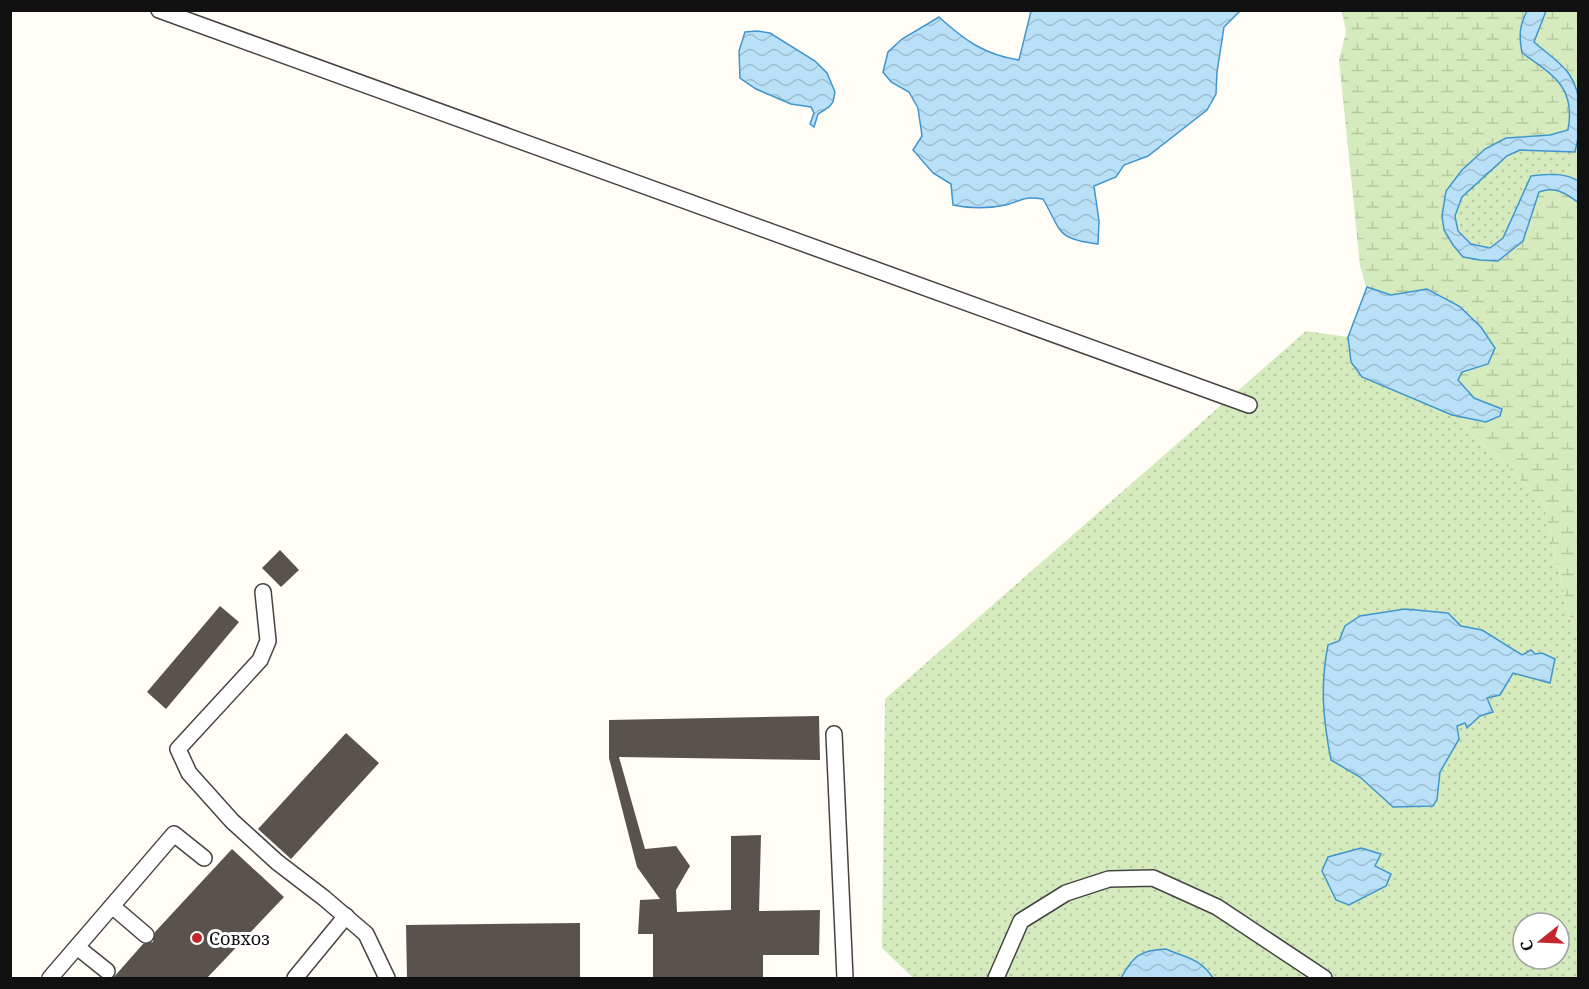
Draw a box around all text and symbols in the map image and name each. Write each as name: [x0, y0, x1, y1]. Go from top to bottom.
north arrow: [1511, 911, 1571, 971]
place label: Совхоз: [209, 926, 270, 950]
marker: Совхоз: [190, 931, 204, 945]
text: С: [1515, 937, 1539, 954]

